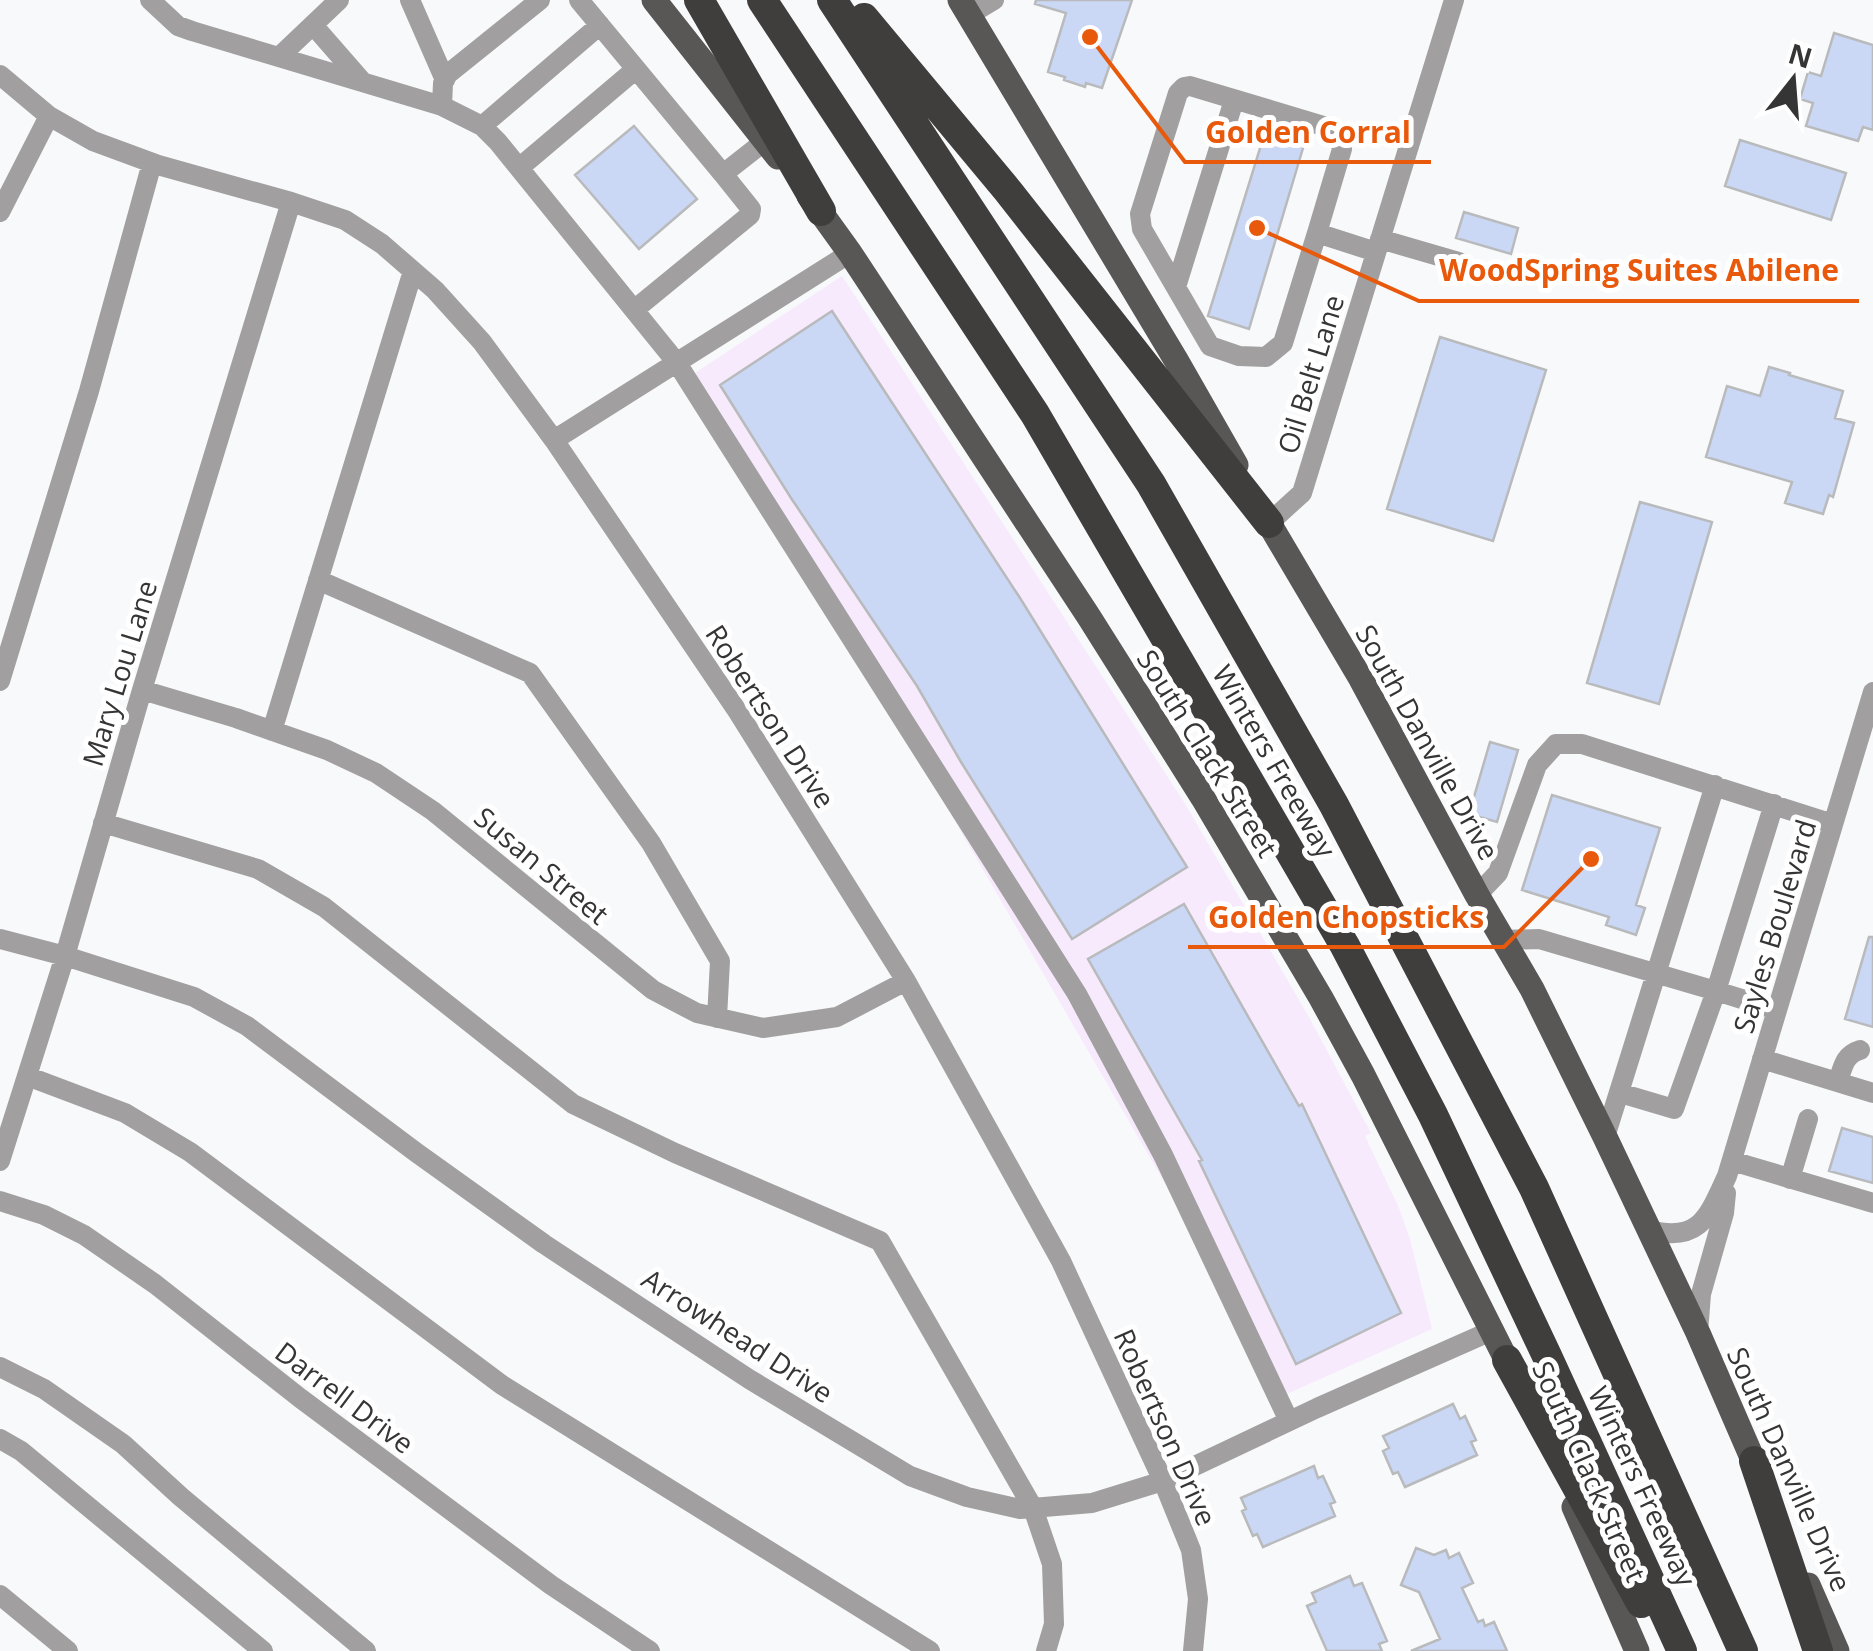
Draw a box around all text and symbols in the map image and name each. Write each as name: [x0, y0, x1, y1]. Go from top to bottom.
north arrow: [1743, 30, 1843, 130]
text: N: [1784, 34, 1817, 77]
callout: Golden Corral: [1185, 102, 1431, 162]
text: Golden Corral: [1205, 111, 1411, 152]
callout: WoodSpring Suites Abilene: [1419, 241, 1859, 301]
text: WoodSpring Suites Abilene: [1439, 249, 1839, 290]
street label: Oil Belt Lane: [1268, 290, 1352, 458]
street label: Mary Lou Lane: [73, 575, 165, 771]
street label: Robertson Drive: [697, 617, 845, 815]
street label: South Danville Drive: [1347, 618, 1509, 866]
street label: South Clack Street: [1129, 642, 1287, 864]
street label: Winters Freeway: [1204, 658, 1346, 865]
street label: Susan Street: [467, 798, 617, 932]
street label: Sayles Boulevard: [1723, 815, 1825, 1037]
callout: Golden Chopsticks: [1188, 887, 1504, 947]
text: Golden Chopsticks: [1208, 896, 1484, 937]
street label: Arrowhead Drive: [635, 1259, 841, 1411]
street label: Robertson Drive: [1106, 1323, 1226, 1531]
street label: Darrell Drive: [268, 1332, 422, 1462]
street label: South Danville Drive: [1719, 1341, 1861, 1597]
street label: South Clack Street: [1524, 1355, 1656, 1587]
street label: Winters Freeway: [1580, 1380, 1706, 1593]

